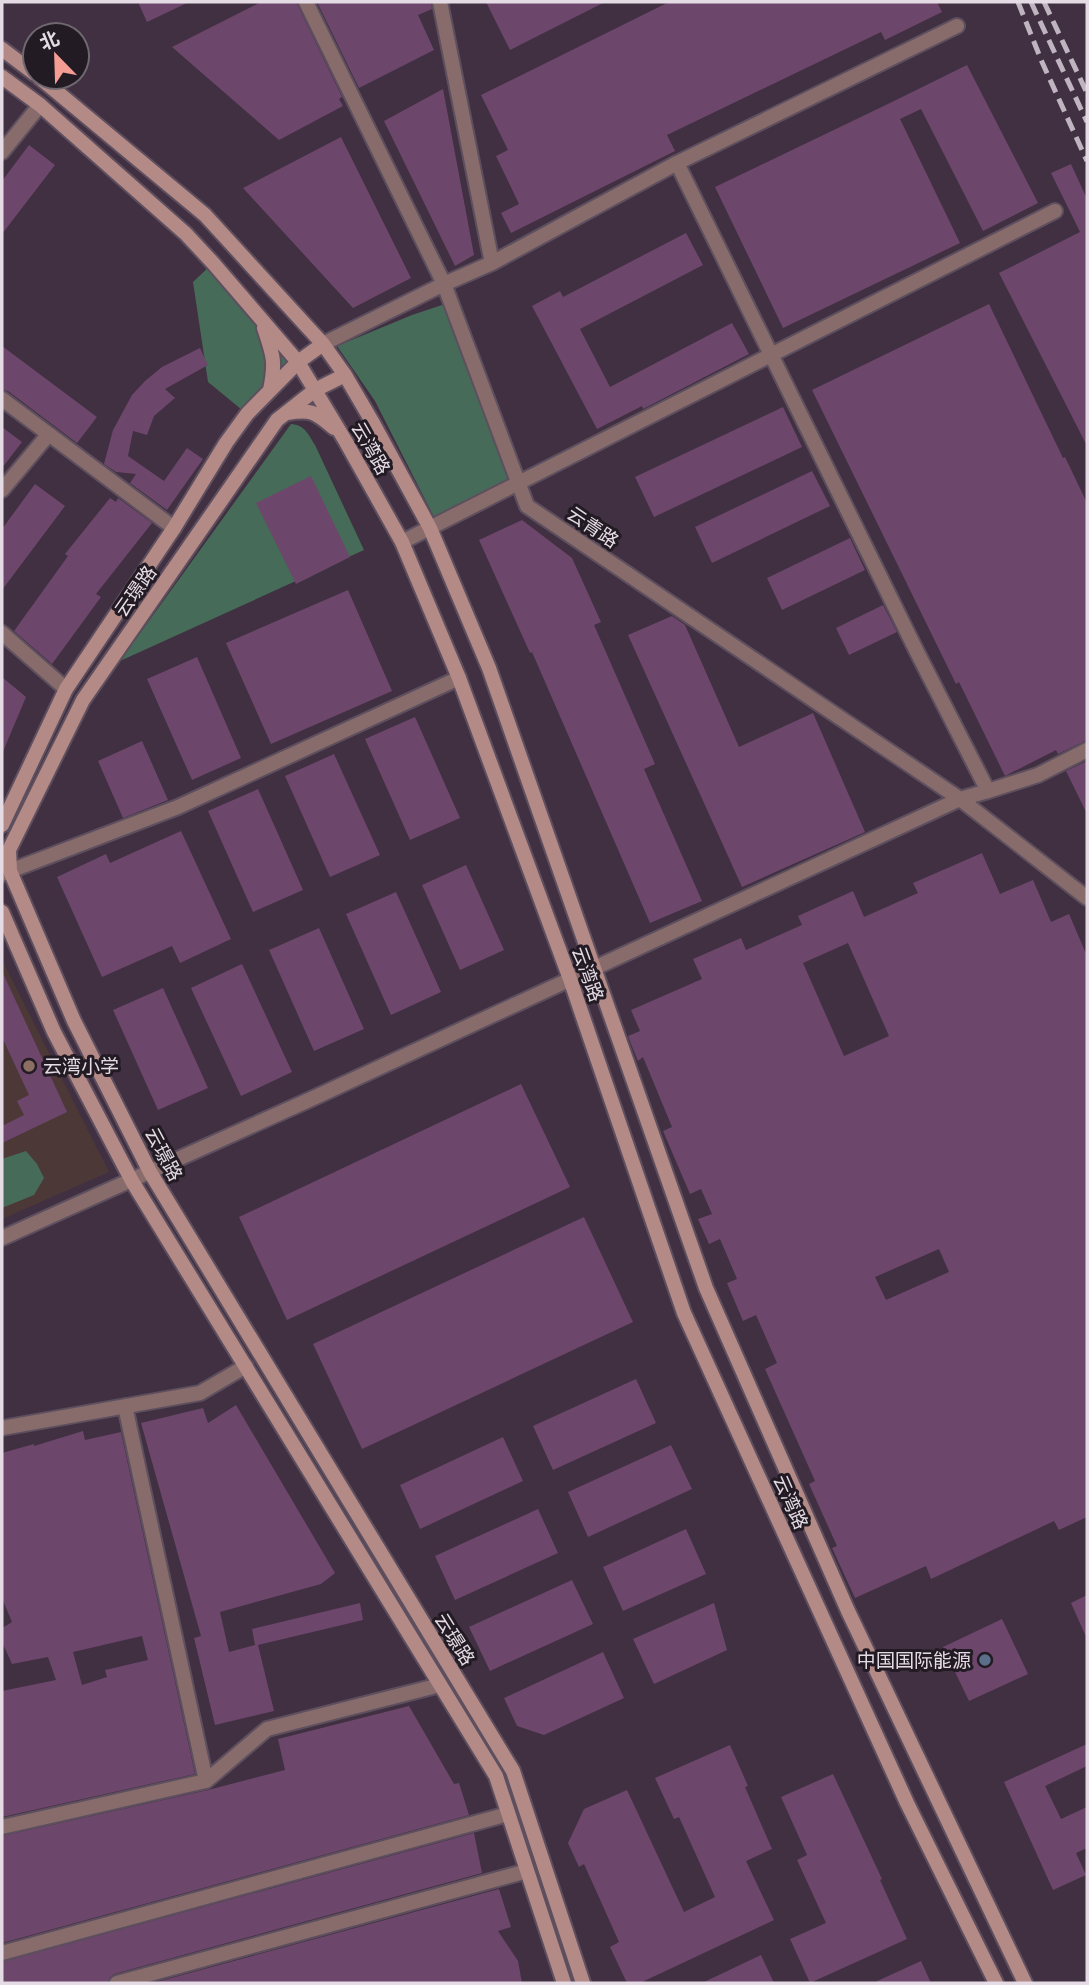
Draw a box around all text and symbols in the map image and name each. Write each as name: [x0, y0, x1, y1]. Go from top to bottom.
north arrow: [21, 21, 91, 91]
text: 北: [36, 27, 62, 54]
street label: 云湾路: [347, 418, 395, 478]
street label: 云青路: [563, 502, 623, 552]
street label: 云璟路: [110, 561, 160, 621]
street label: 云湾路: [568, 943, 608, 1005]
place label: 云湾小学: [43, 1055, 119, 1077]
marker: 云湾小学: [21, 1058, 37, 1074]
street label: 云璟路: [141, 1124, 187, 1184]
street label: 云湾路: [769, 1471, 813, 1533]
street label: 云璟路: [431, 1609, 479, 1669]
place label: 中国国际能源: [857, 1649, 971, 1671]
marker: 中国国际能源: [977, 1652, 993, 1668]

